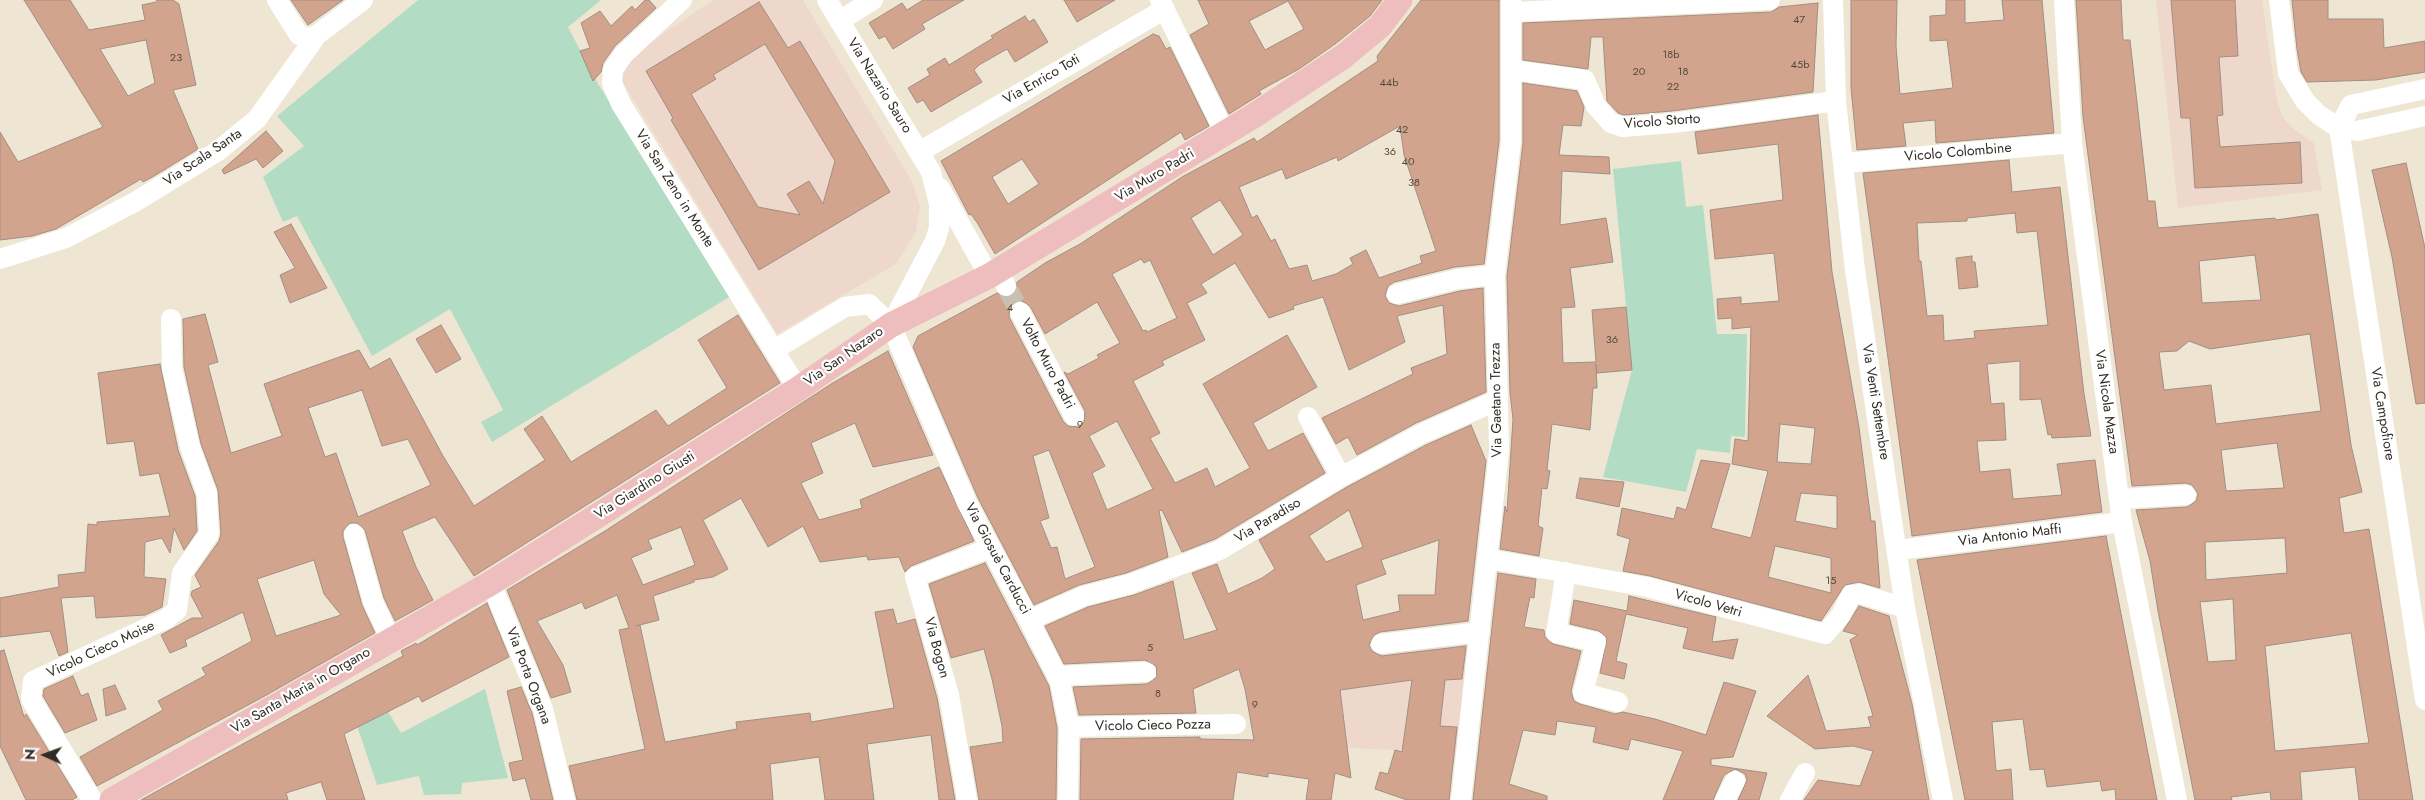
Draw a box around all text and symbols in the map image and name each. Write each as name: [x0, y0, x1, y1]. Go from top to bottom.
house number: 47: [1793, 13, 1805, 27]
street label: Via Nazario Sauro: [843, 35, 915, 137]
house number: 18b: [1662, 48, 1680, 62]
house number: 23: [170, 51, 182, 65]
street label: Via Enrico Toti: [1001, 51, 1083, 109]
house number: 45b: [1791, 58, 1809, 72]
house number: 20: [1633, 65, 1645, 79]
house number: 18: [1678, 65, 1688, 79]
house number: 44b: [1379, 76, 1399, 90]
house number: 22: [1667, 80, 1679, 94]
street label: Vicolo Storto: [1623, 111, 1701, 133]
house number: 42: [1396, 123, 1408, 137]
street label: Via Scala Santa: [161, 126, 245, 190]
street label: Via San Zeno in Monte: [631, 127, 717, 251]
street label: Vicolo Colombine: [1904, 140, 2012, 166]
house number: 36: [1384, 145, 1396, 159]
street label: Via Muro Padri: [1112, 146, 1198, 206]
house number: 40: [1401, 155, 1415, 169]
house number: 38: [1408, 176, 1420, 190]
house number: 4: [1007, 301, 1013, 315]
street label: Volto Muro Padri: [1016, 316, 1078, 412]
street label: Via San Nazaro: [801, 324, 887, 390]
house number: 36: [1606, 333, 1618, 347]
street label: Via Gaetano Trezza: [1488, 342, 1506, 458]
street label: Via Venti Settembre: [1858, 343, 1892, 461]
street label: Via Nicola Mazza: [2090, 349, 2122, 455]
street label: Via Campofiore: [2366, 366, 2398, 462]
house number: 9: [1077, 418, 1083, 432]
street label: Via Giardino Giusti: [592, 448, 698, 524]
street label: Via Paradiso: [1232, 495, 1304, 547]
street label: Via Giosuè Carducci: [961, 500, 1033, 618]
street label: Via Antonio Maffi: [1957, 521, 2063, 551]
house number: 15: [1825, 574, 1837, 588]
street label: Vicolo Vetri: [1672, 586, 1744, 622]
street label: Via Bogon: [920, 616, 952, 680]
street label: Vicolo Cieco Moise: [45, 618, 157, 682]
street label: Via Porta Organa: [502, 625, 554, 727]
house number: 5: [1147, 641, 1153, 655]
street label: Via Santa Maria in Organo: [228, 644, 374, 738]
house number: 8: [1155, 687, 1161, 701]
house number: 9: [1252, 698, 1258, 712]
street label: Vicolo Cieco Pozza: [1095, 717, 1211, 735]
north arrow: [20, 730, 70, 780]
text: N: [20, 749, 40, 760]

